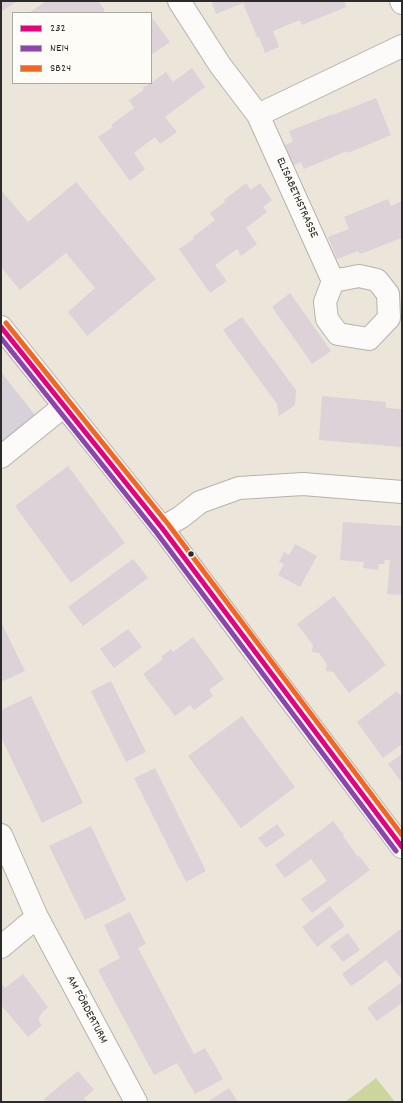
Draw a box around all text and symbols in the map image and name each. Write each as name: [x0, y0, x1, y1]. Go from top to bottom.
legend: [12, 12, 152, 84]
text: 232: [50, 20, 66, 37]
text: NE14: [50, 40, 69, 57]
text: SB24: [50, 60, 71, 77]
street label: ELISABETHSTRASSE: [272, 156, 320, 240]
unlabelled marker: [186, 549, 196, 559]
street label: AM FÖRDERTURM: [62, 974, 110, 1046]

